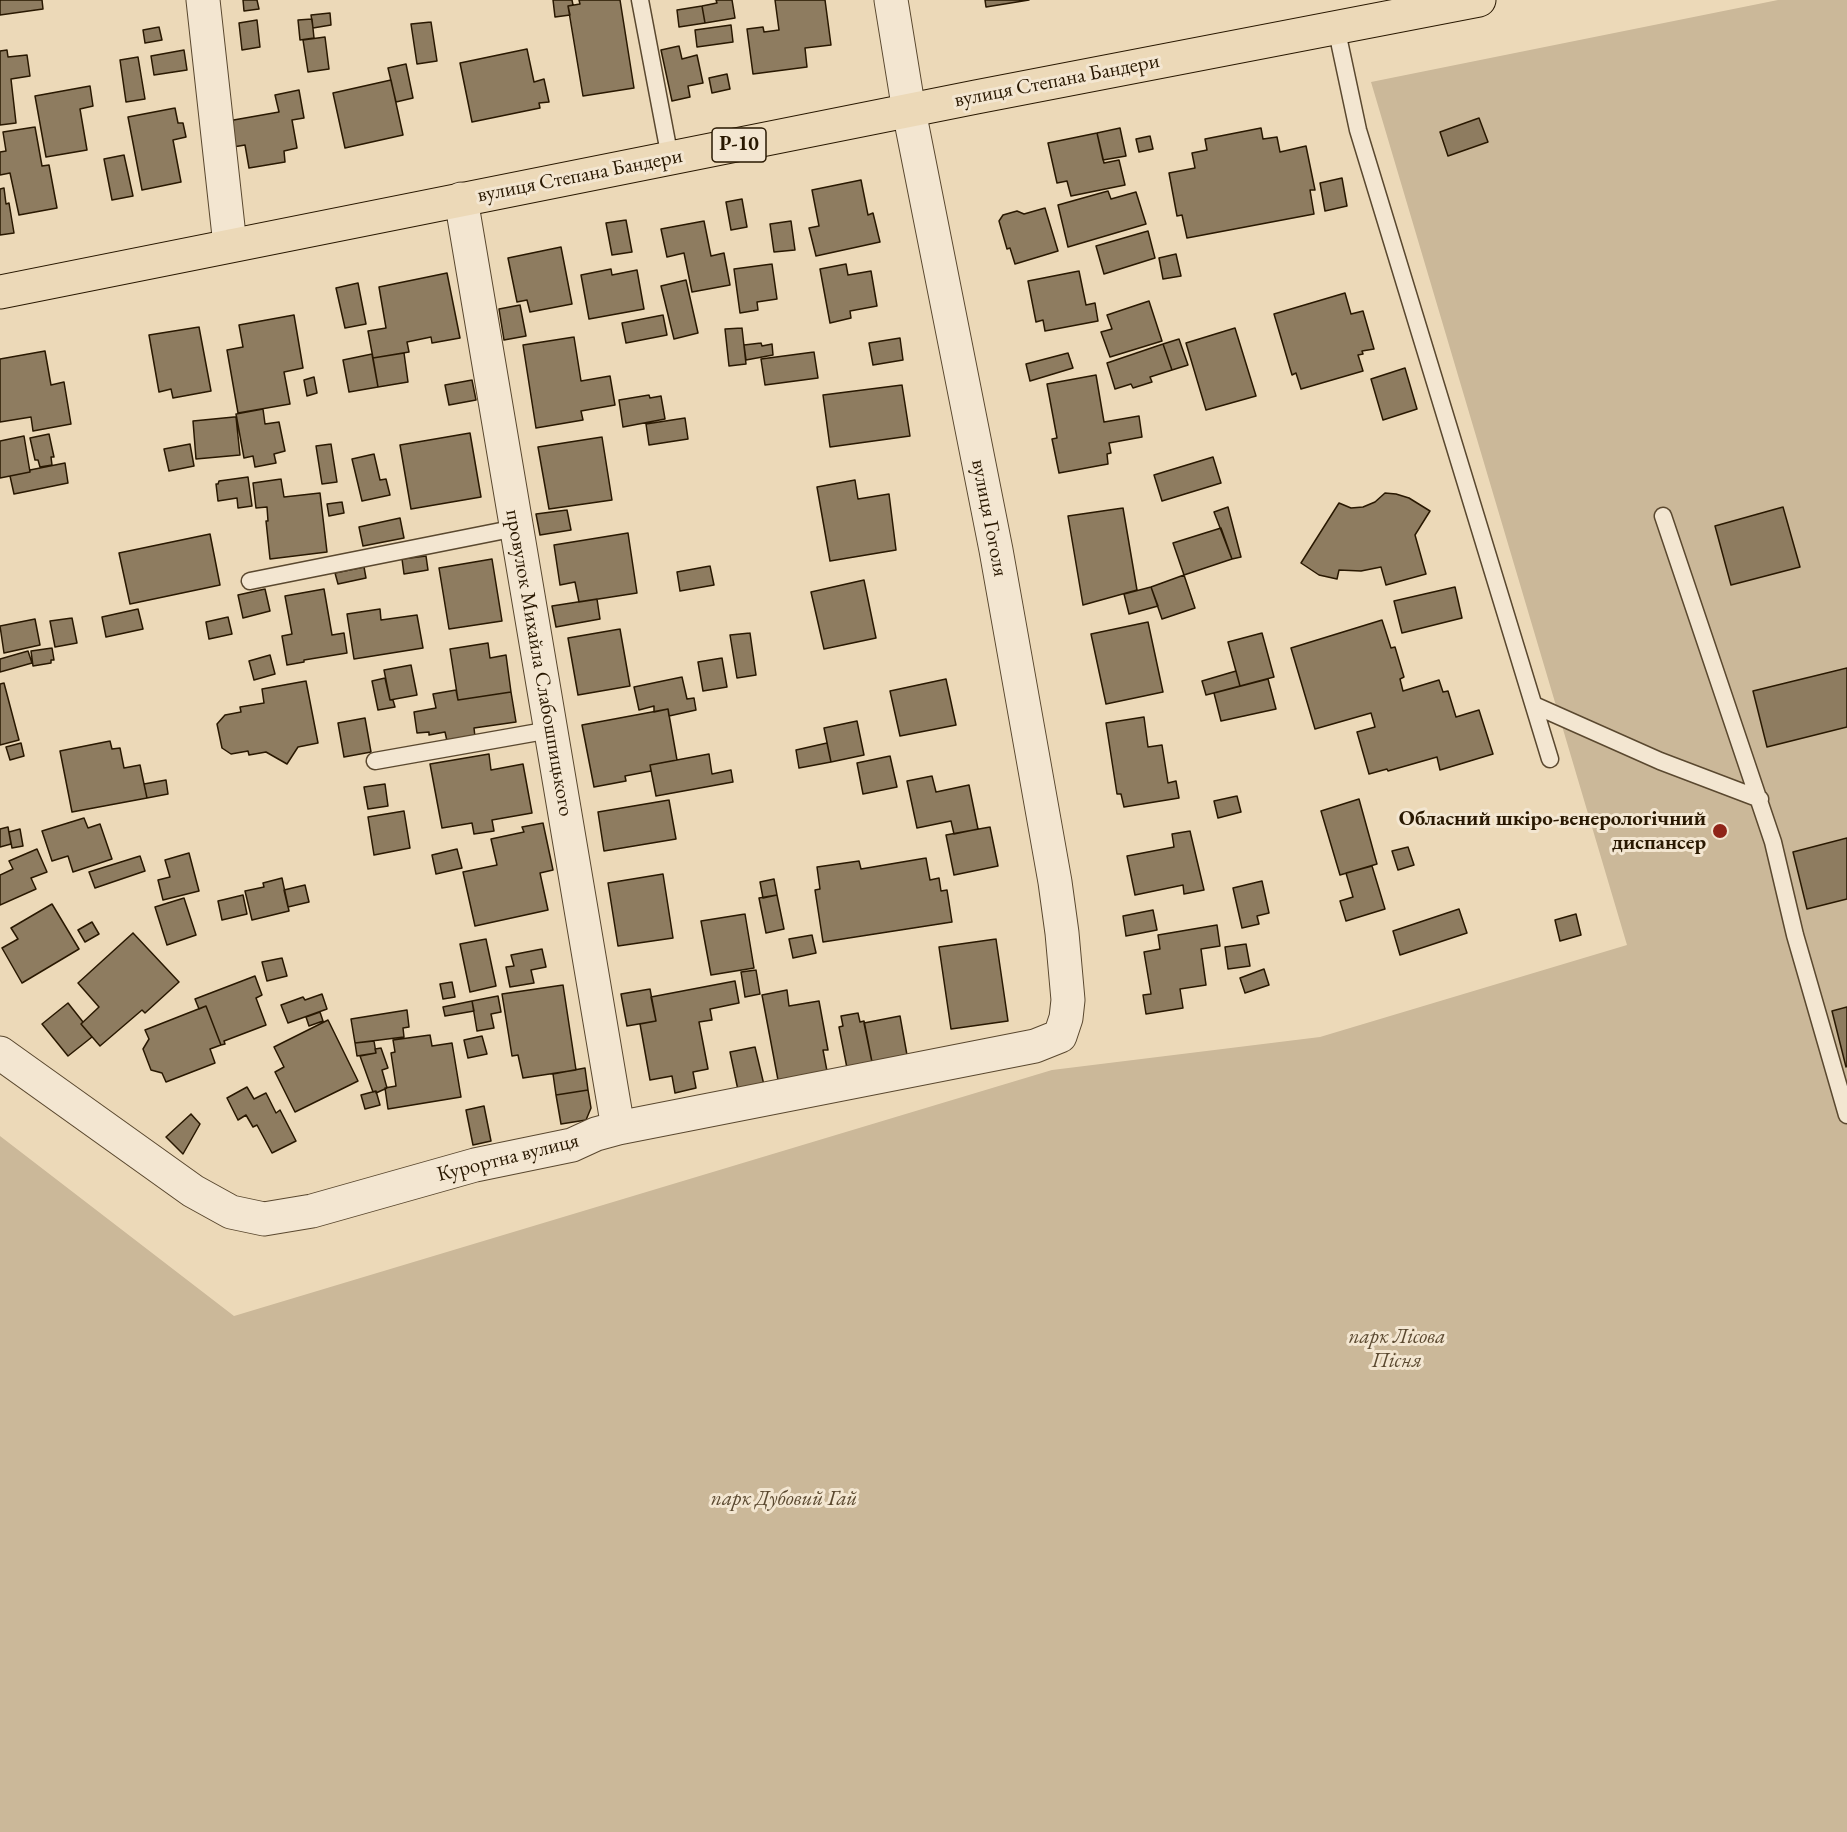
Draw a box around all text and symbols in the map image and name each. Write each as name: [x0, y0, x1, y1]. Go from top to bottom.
street label: вулиця Степана Бандери: [952, 49, 1162, 113]
road number: Р-10: [712, 128, 766, 162]
street label: вулиця Степана Бандери: [475, 144, 685, 208]
street label: вулиця Гоголя: [965, 457, 1013, 579]
street label: провулок Михайла Слабошпицького: [500, 508, 578, 818]
place label: Обласний шкіро-венерологічний диспансер: [1399, 806, 1706, 856]
marker: Обласний шкіро-венерологічний диспансер: [1711, 822, 1729, 840]
street label: Курортна вулиця: [435, 1128, 581, 1188]
park label: парк Лісова Пісня: [1348, 1324, 1446, 1374]
park label: парк Дубовий Гай: [711, 1486, 857, 1512]

